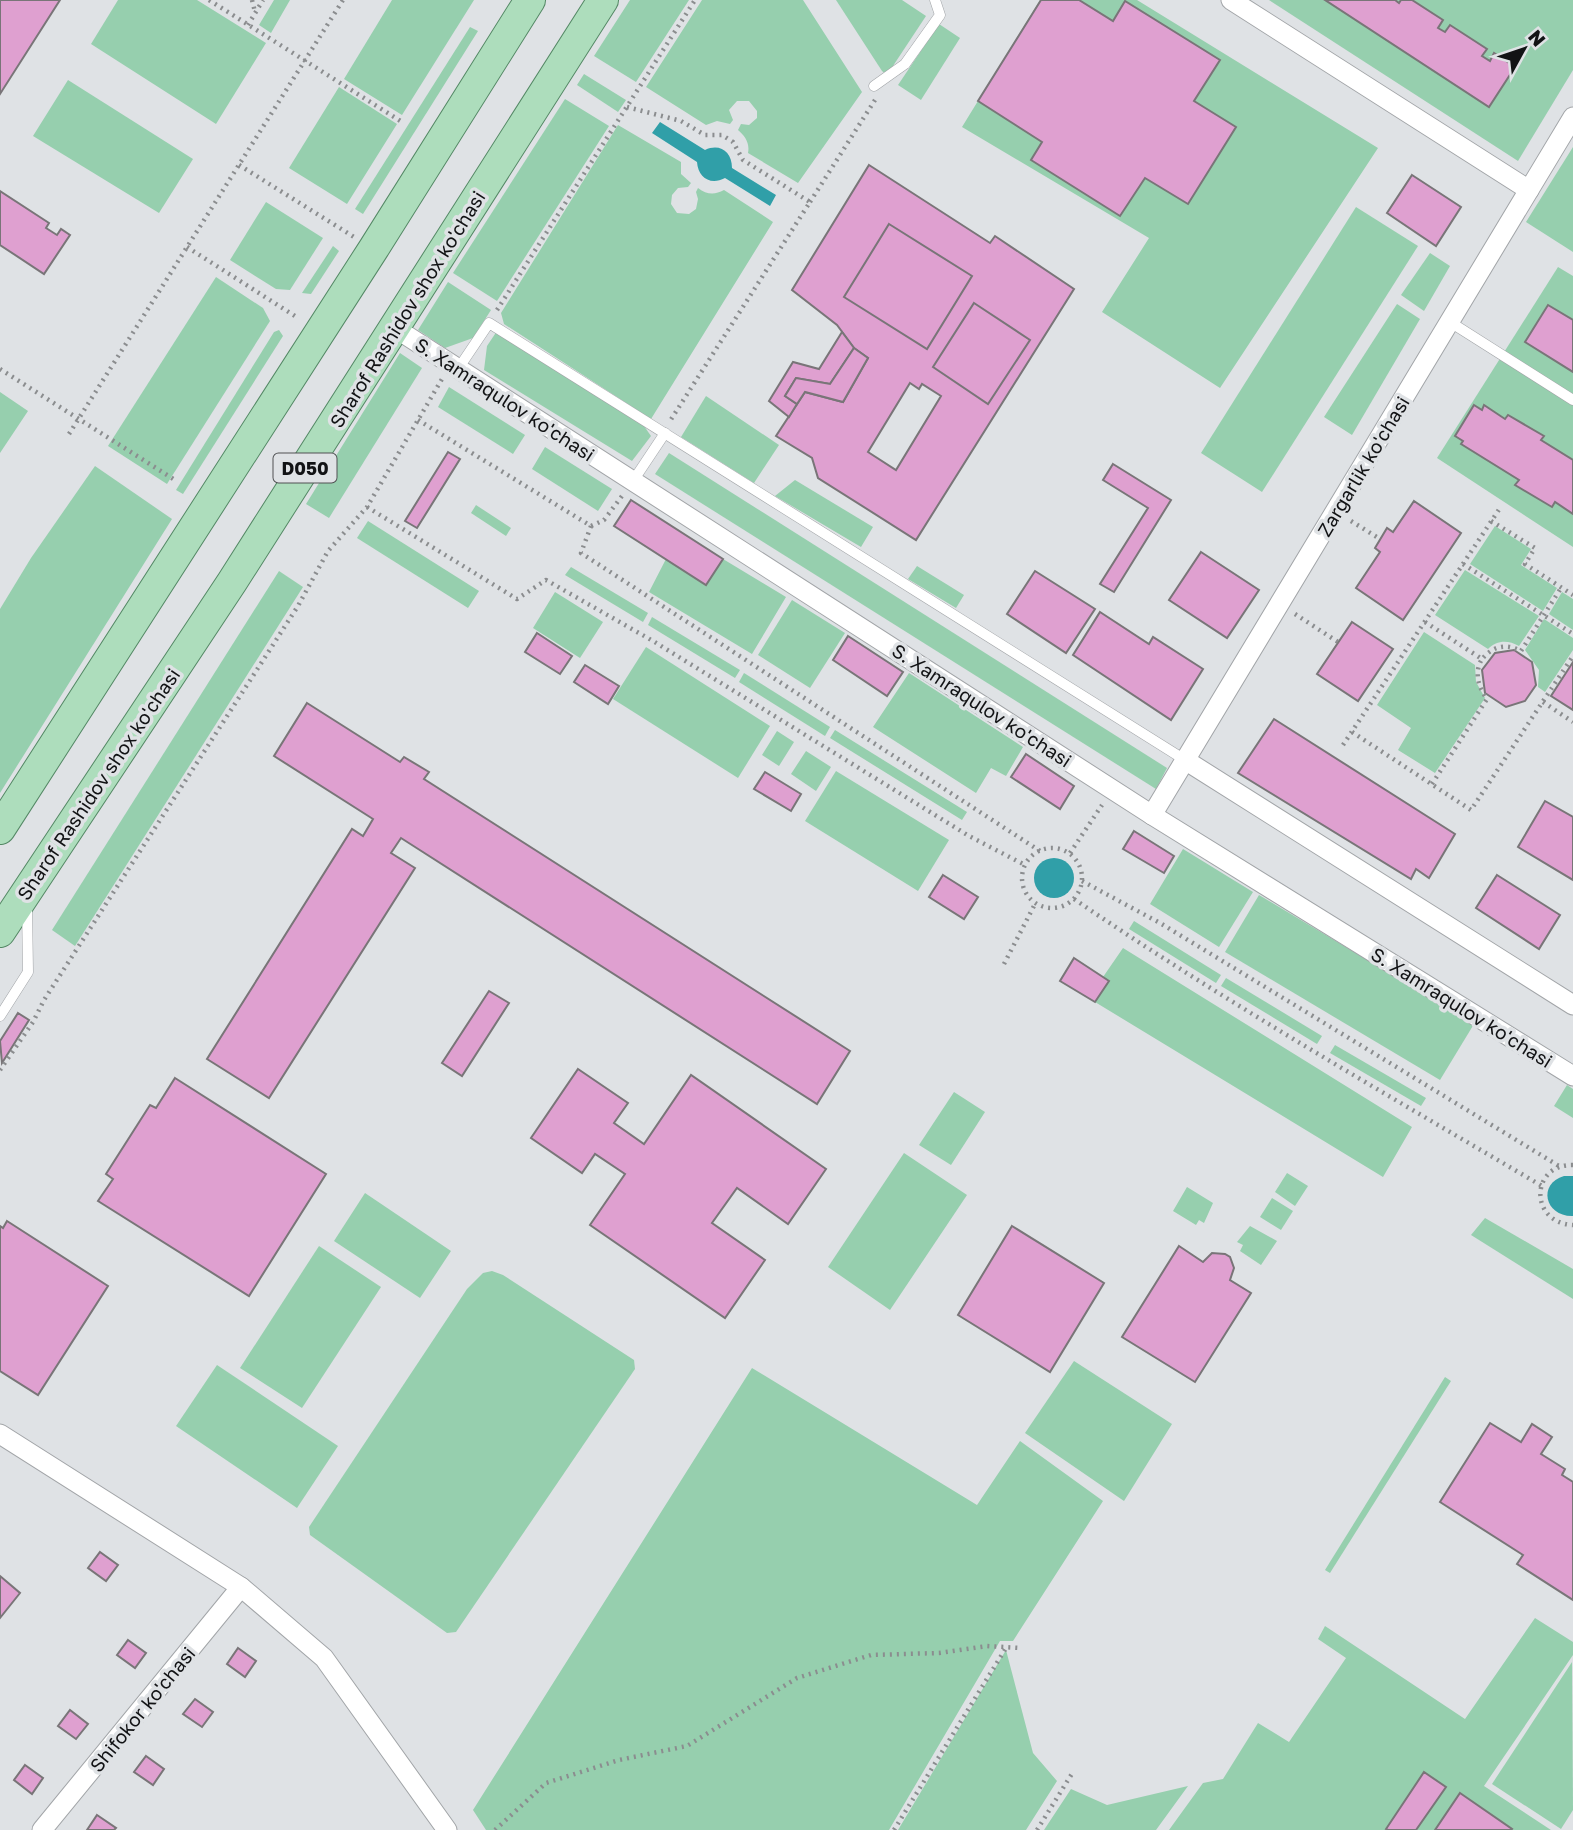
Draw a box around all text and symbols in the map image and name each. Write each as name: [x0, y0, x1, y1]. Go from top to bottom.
north arrow: [1489, 14, 1559, 84]
text: N: [1524, 25, 1551, 51]
street label: Sharof Rashidov shox ko'chasi: [324, 186, 490, 432]
street label: S. Xamraqulov ko'chasi: [411, 332, 599, 466]
street label: Zargarlik ko'chasi: [1312, 392, 1414, 540]
road number: D050: [274, 454, 336, 482]
street label: S. Xamraqulov ko'chasi: [888, 638, 1076, 772]
street label: Sharof Rashidov shox ko'chasi: [12, 664, 184, 904]
street label: S. Xamraqulov ko'chasi: [1367, 942, 1557, 1072]
street label: Shifokor ko'chasi: [84, 1642, 200, 1776]

